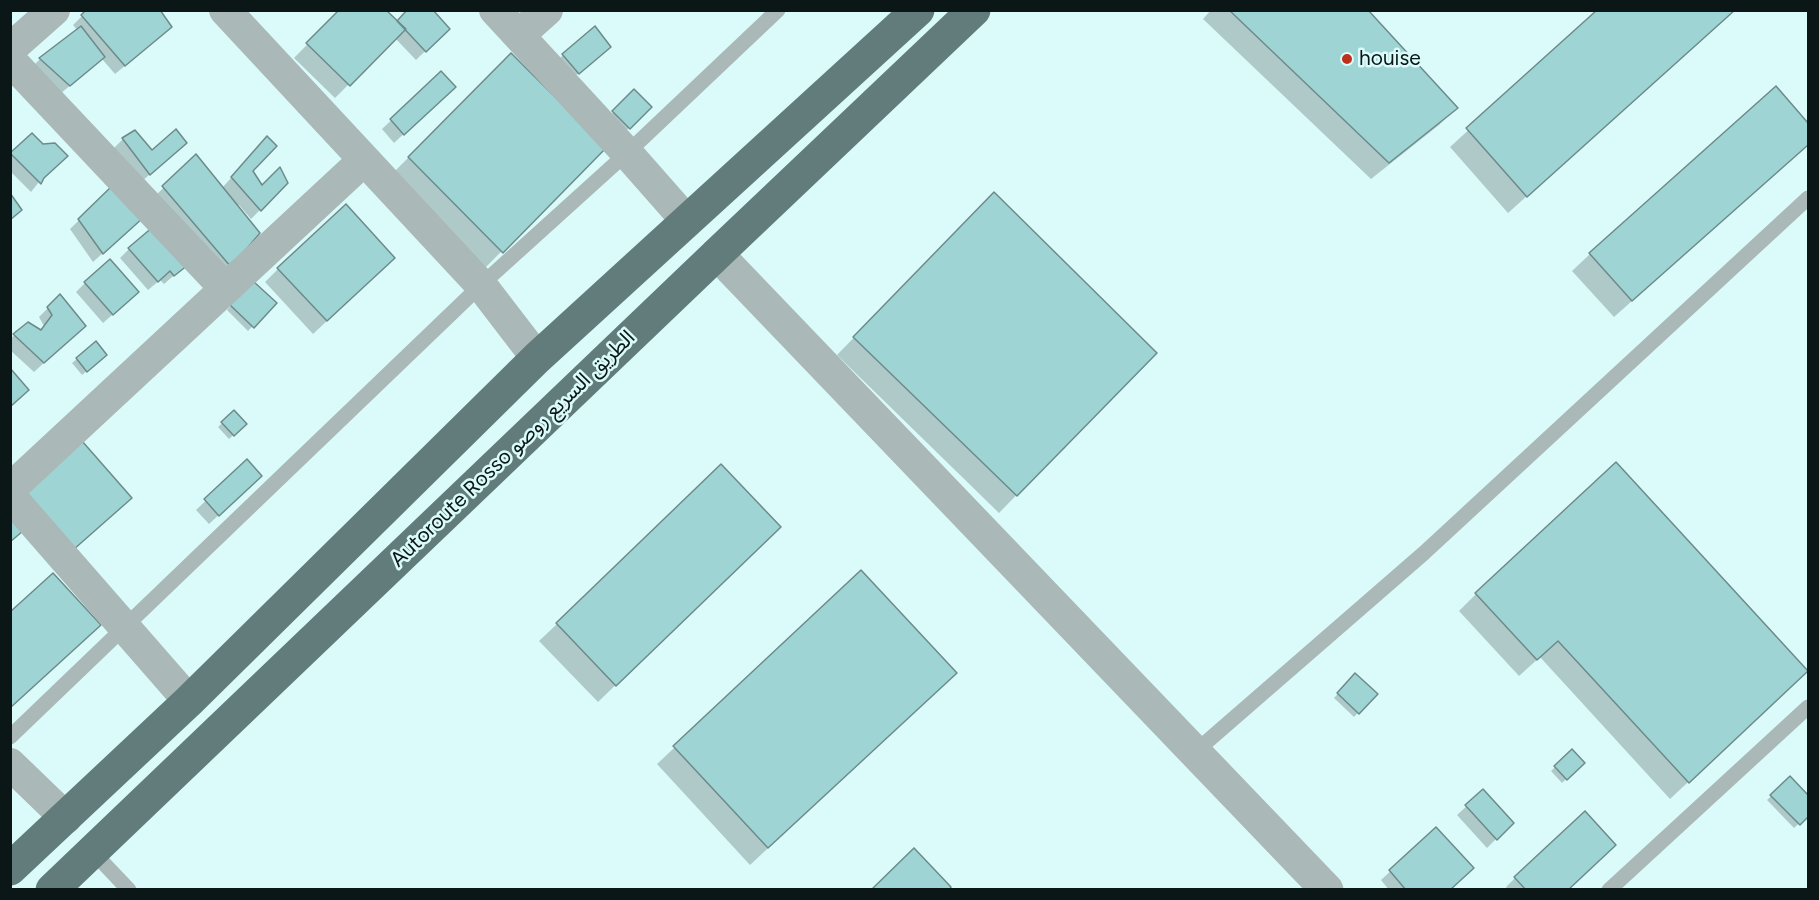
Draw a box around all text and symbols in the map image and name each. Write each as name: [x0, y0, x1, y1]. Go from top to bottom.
place label: houise: [1359, 46, 1421, 72]
marker: houise: [1340, 52, 1354, 66]
street label: Autoroute Rosso الطريق السريع روصو: [386, 325, 640, 573]

